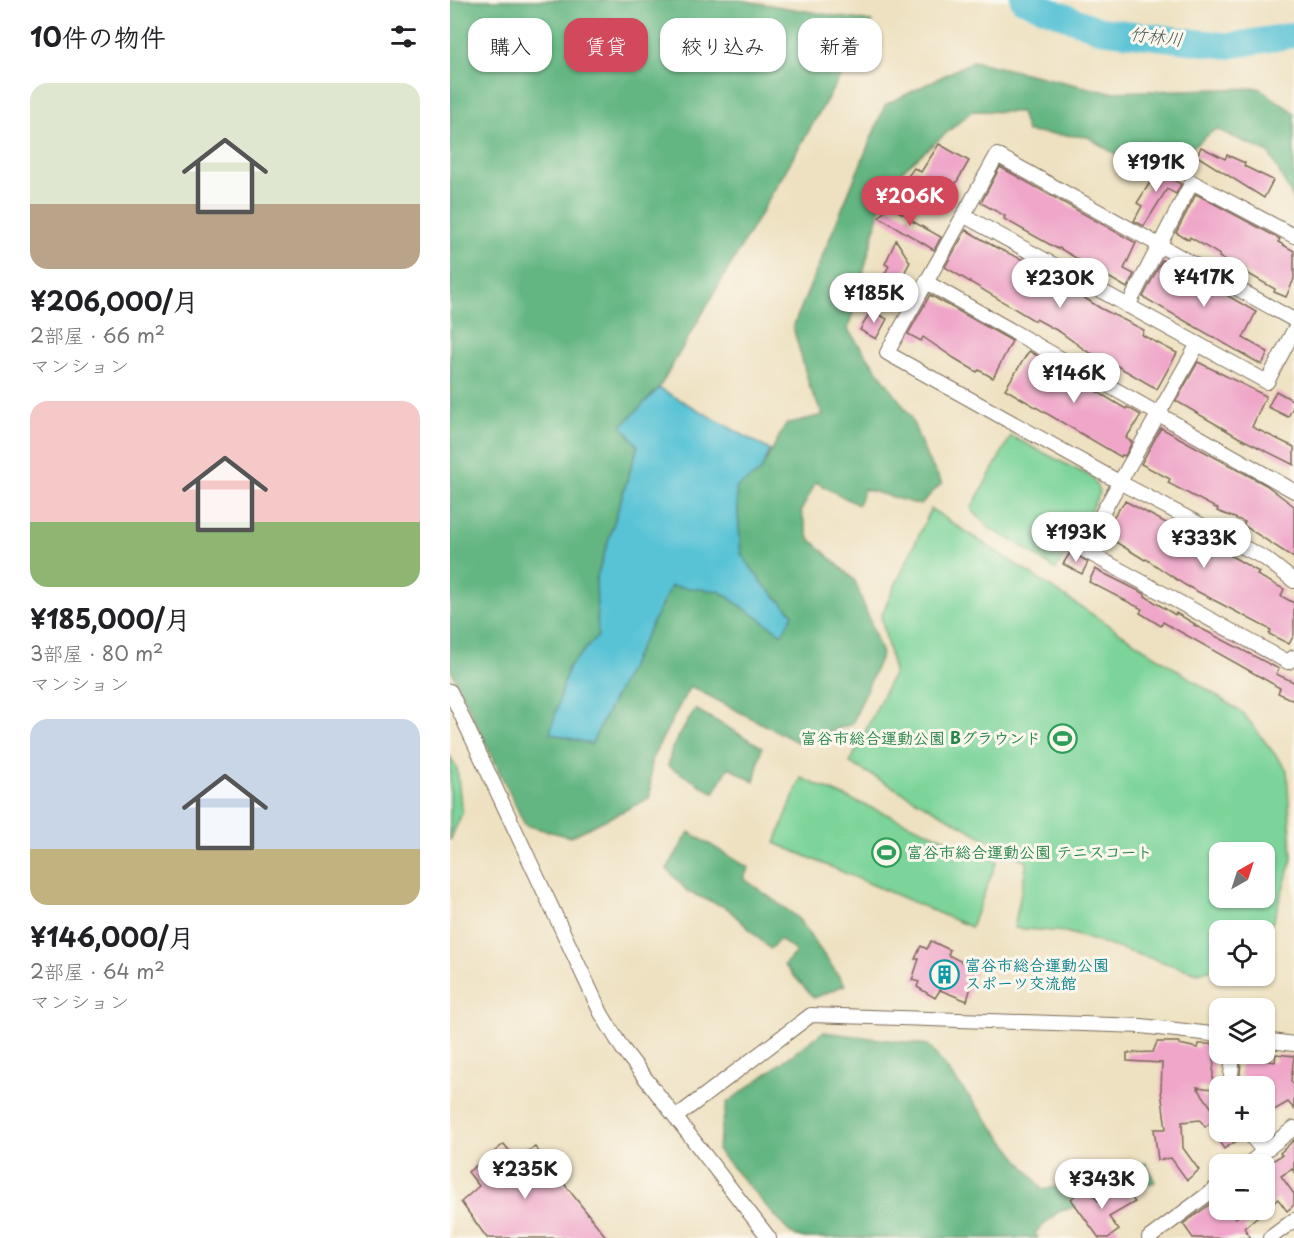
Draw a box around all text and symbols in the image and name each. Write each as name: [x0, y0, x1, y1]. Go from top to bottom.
text: 10件の物件: [30, 17, 166, 56]
chip: 購入: [468, 18, 552, 72]
chip: 賃貸: [564, 18, 648, 72]
chip: 絞り込み: [660, 18, 786, 72]
chip: 新着: [798, 18, 882, 72]
water label: 竹林川: [1128, 19, 1185, 52]
icon: filters: [387, 20, 420, 53]
icon: home: [171, 122, 279, 230]
pin: ¥191K: [1114, 142, 1198, 193]
text: ¥191K: [1127, 146, 1185, 176]
pin: ¥206K: [868, 176, 952, 227]
text: ¥206K: [876, 180, 944, 210]
pin: ¥417K: [1162, 257, 1246, 308]
pin: ¥230K: [1018, 258, 1102, 309]
text: ¥417K: [1173, 261, 1235, 291]
text: ¥230K: [1026, 262, 1094, 292]
pin: ¥185K: [832, 273, 916, 324]
text: ¥185K: [843, 277, 905, 307]
text: ¥206,000/月: [30, 281, 199, 320]
text: 2部屋 · 66 m²: [30, 320, 165, 350]
text: マンション: [30, 350, 129, 380]
pin: ¥146K: [1032, 353, 1116, 404]
text: ¥146K: [1042, 357, 1106, 387]
icon: home: [171, 440, 279, 548]
pin: ¥193K: [1034, 512, 1118, 563]
text: ¥193K: [1045, 516, 1107, 546]
pin: ¥333K: [1162, 518, 1246, 569]
text: ¥333K: [1171, 522, 1237, 552]
text: ¥185,000/月: [30, 599, 191, 638]
text: 3部屋 · 80 m²: [30, 638, 163, 668]
text: マンション: [30, 668, 129, 698]
sports icon: 富谷市総合運動公園 Bグラウンド: [1046, 722, 1078, 754]
place label: 富谷市総合運動公園 Bグラウンド: [801, 725, 1041, 749]
icon: home: [171, 758, 279, 866]
sports icon: 富谷市総合運動公園 テニスコート: [870, 836, 902, 868]
place label: 富谷市総合運動公園 テニスコート: [907, 839, 1152, 863]
north arrow: [1209, 842, 1275, 908]
map controls: [1209, 842, 1275, 1220]
text: ¥146,000/月: [30, 917, 195, 956]
button: locate: [1209, 920, 1275, 986]
place label: 富谷市総合運動公園 スポーツ交流館: [965, 952, 1109, 994]
text: 2部屋 · 64 m²: [30, 956, 165, 986]
building icon: 富谷市総合運動公園 スポーツ交流館: [928, 958, 960, 990]
text: マンション: [30, 986, 129, 1016]
button: layers: [1209, 998, 1275, 1064]
button: +: [1209, 1076, 1275, 1142]
pin: ¥235K: [483, 1149, 567, 1200]
text: ¥235K: [492, 1153, 558, 1183]
button: −: [1209, 1154, 1275, 1220]
pin: ¥343K: [1060, 1159, 1144, 1210]
text: ¥343K: [1069, 1163, 1135, 1193]

